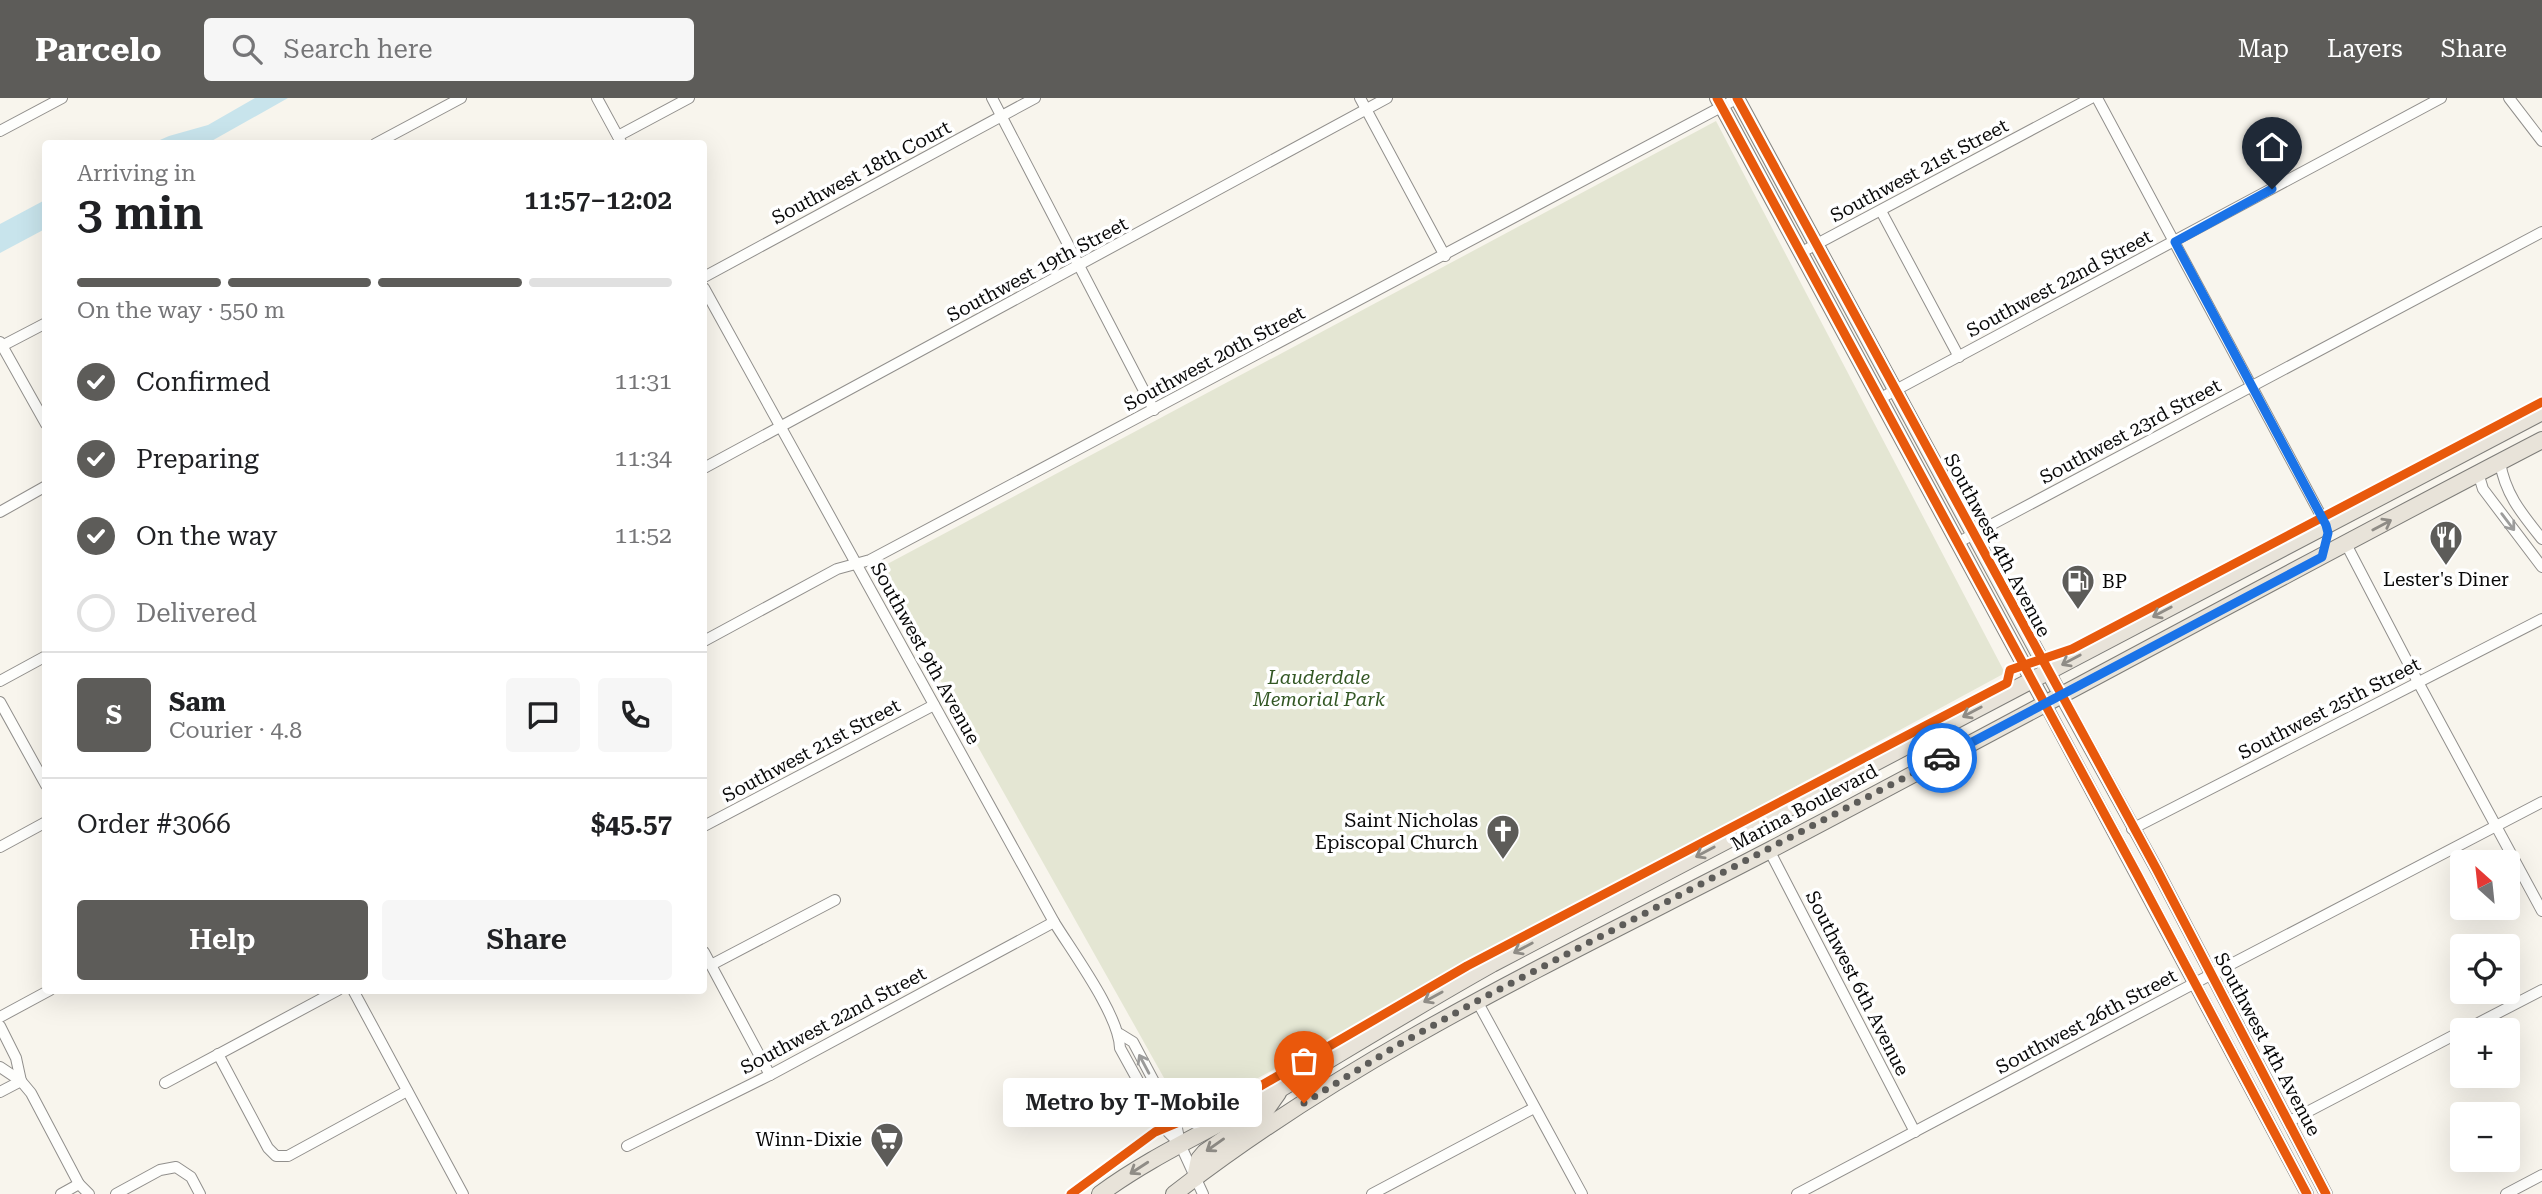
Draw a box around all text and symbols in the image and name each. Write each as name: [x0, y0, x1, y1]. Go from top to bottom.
search box: [204, 18, 694, 81]
text: Parcelo: [35, 30, 162, 69]
icon: search: [228, 30, 266, 68]
text: Search here: [284, 34, 433, 64]
text: Map: [2238, 35, 2289, 63]
text: Layers: [2327, 35, 2403, 63]
text: Share: [2441, 35, 2507, 63]
street label: Southwest 21st Street: [1826, 114, 2012, 227]
street label: Southwest 18th Court: [768, 115, 955, 229]
pin: [2242, 117, 2302, 189]
icon: home: [2253, 128, 2291, 166]
text: Arriving in: [77, 160, 196, 187]
text: 11:57–12:02: [524, 185, 672, 215]
text: 3 min: [77, 186, 204, 240]
street label: Southwest 19th Street: [943, 212, 1132, 327]
street label: Southwest 22nd Street: [1963, 225, 2156, 342]
text: On the way · 550 m: [77, 297, 285, 324]
street label: Southwest 20th Street: [1120, 301, 1309, 416]
icon: check: [77, 363, 115, 401]
text: Confirmed: [136, 367, 271, 397]
text: 11:31: [615, 368, 672, 395]
street label: Southwest 23rd Street: [2036, 374, 2225, 489]
icon: check: [77, 440, 115, 478]
text: Preparing: [136, 444, 259, 474]
text: 11:34: [615, 445, 672, 472]
street label: Southwest 4th Avenue: [1939, 450, 2056, 641]
one-way arrow: [2500, 512, 2515, 530]
icon: check: [77, 517, 115, 555]
one-way arrow: [2371, 518, 2392, 531]
restaurant icon: Lester's Diner: [2427, 518, 2465, 567]
text: On the way: [136, 521, 277, 551]
text: 11:52: [615, 522, 672, 549]
street label: Southwest 9th Avenue: [866, 558, 985, 748]
fuel station icon: BP: [2059, 562, 2097, 611]
place label: Lester's Diner: [2383, 568, 2509, 591]
place label: BP: [2102, 570, 2127, 593]
text: Delivered: [136, 598, 257, 628]
one-way arrow: [2152, 606, 2173, 619]
street label: Southwest 25th Street: [2234, 652, 2424, 764]
one-way arrow: [2061, 654, 2082, 667]
park label: Lauderdale Memorial Park: [1252, 666, 1386, 711]
button: chat: [506, 678, 580, 752]
button: phone: [598, 678, 672, 752]
text: Sam: [169, 687, 226, 717]
street label: Southwest 21st Street: [718, 694, 904, 807]
text: S: [106, 700, 122, 730]
one-way arrow: [1962, 706, 1983, 720]
text: Courier · 4.8: [169, 717, 302, 744]
courier: [1907, 723, 1977, 793]
icon: car: [1923, 739, 1961, 777]
street label: Marina Boulevard: [1727, 759, 1881, 856]
text: Order #3066: [77, 809, 231, 839]
text: $45.57: [591, 809, 672, 839]
place label: Saint Nicholas Episcopal Church: [1315, 809, 1478, 854]
church icon: Saint Nicholas Episcopal Church: [1484, 812, 1522, 861]
one-way arrow: [1695, 846, 1716, 860]
north arrow: [2450, 850, 2520, 920]
map controls: [2450, 850, 2520, 1172]
street label: Southwest 6th Avenue: [1801, 887, 1914, 1080]
button: Help: [77, 900, 368, 980]
button: Share: [382, 900, 672, 980]
button: locate: [2450, 934, 2520, 1004]
one-way arrow: [1513, 942, 1534, 955]
street label: Southwest 4th Avenue: [2209, 949, 2326, 1140]
street label: Southwest 22nd Street: [737, 962, 930, 1079]
street label: Southwest 26th Street: [1992, 964, 2181, 1079]
one-way arrow: [1423, 990, 1443, 1004]
button: +: [2450, 1018, 2520, 1088]
pin: [1274, 1031, 1334, 1103]
icon: bag: [1285, 1042, 1323, 1080]
one-way arrow: [1137, 1054, 1151, 1074]
callout: Metro by T-Mobile: [1003, 1079, 1262, 1128]
text: Metro by T-Mobile: [1025, 1089, 1240, 1116]
button: −: [2450, 1102, 2520, 1172]
supermarket icon: Winn-Dixie: [868, 1120, 906, 1169]
place label: Winn-Dixie: [756, 1128, 862, 1151]
one-way arrow: [1206, 1138, 1225, 1152]
one-way arrow: [1130, 1161, 1150, 1175]

